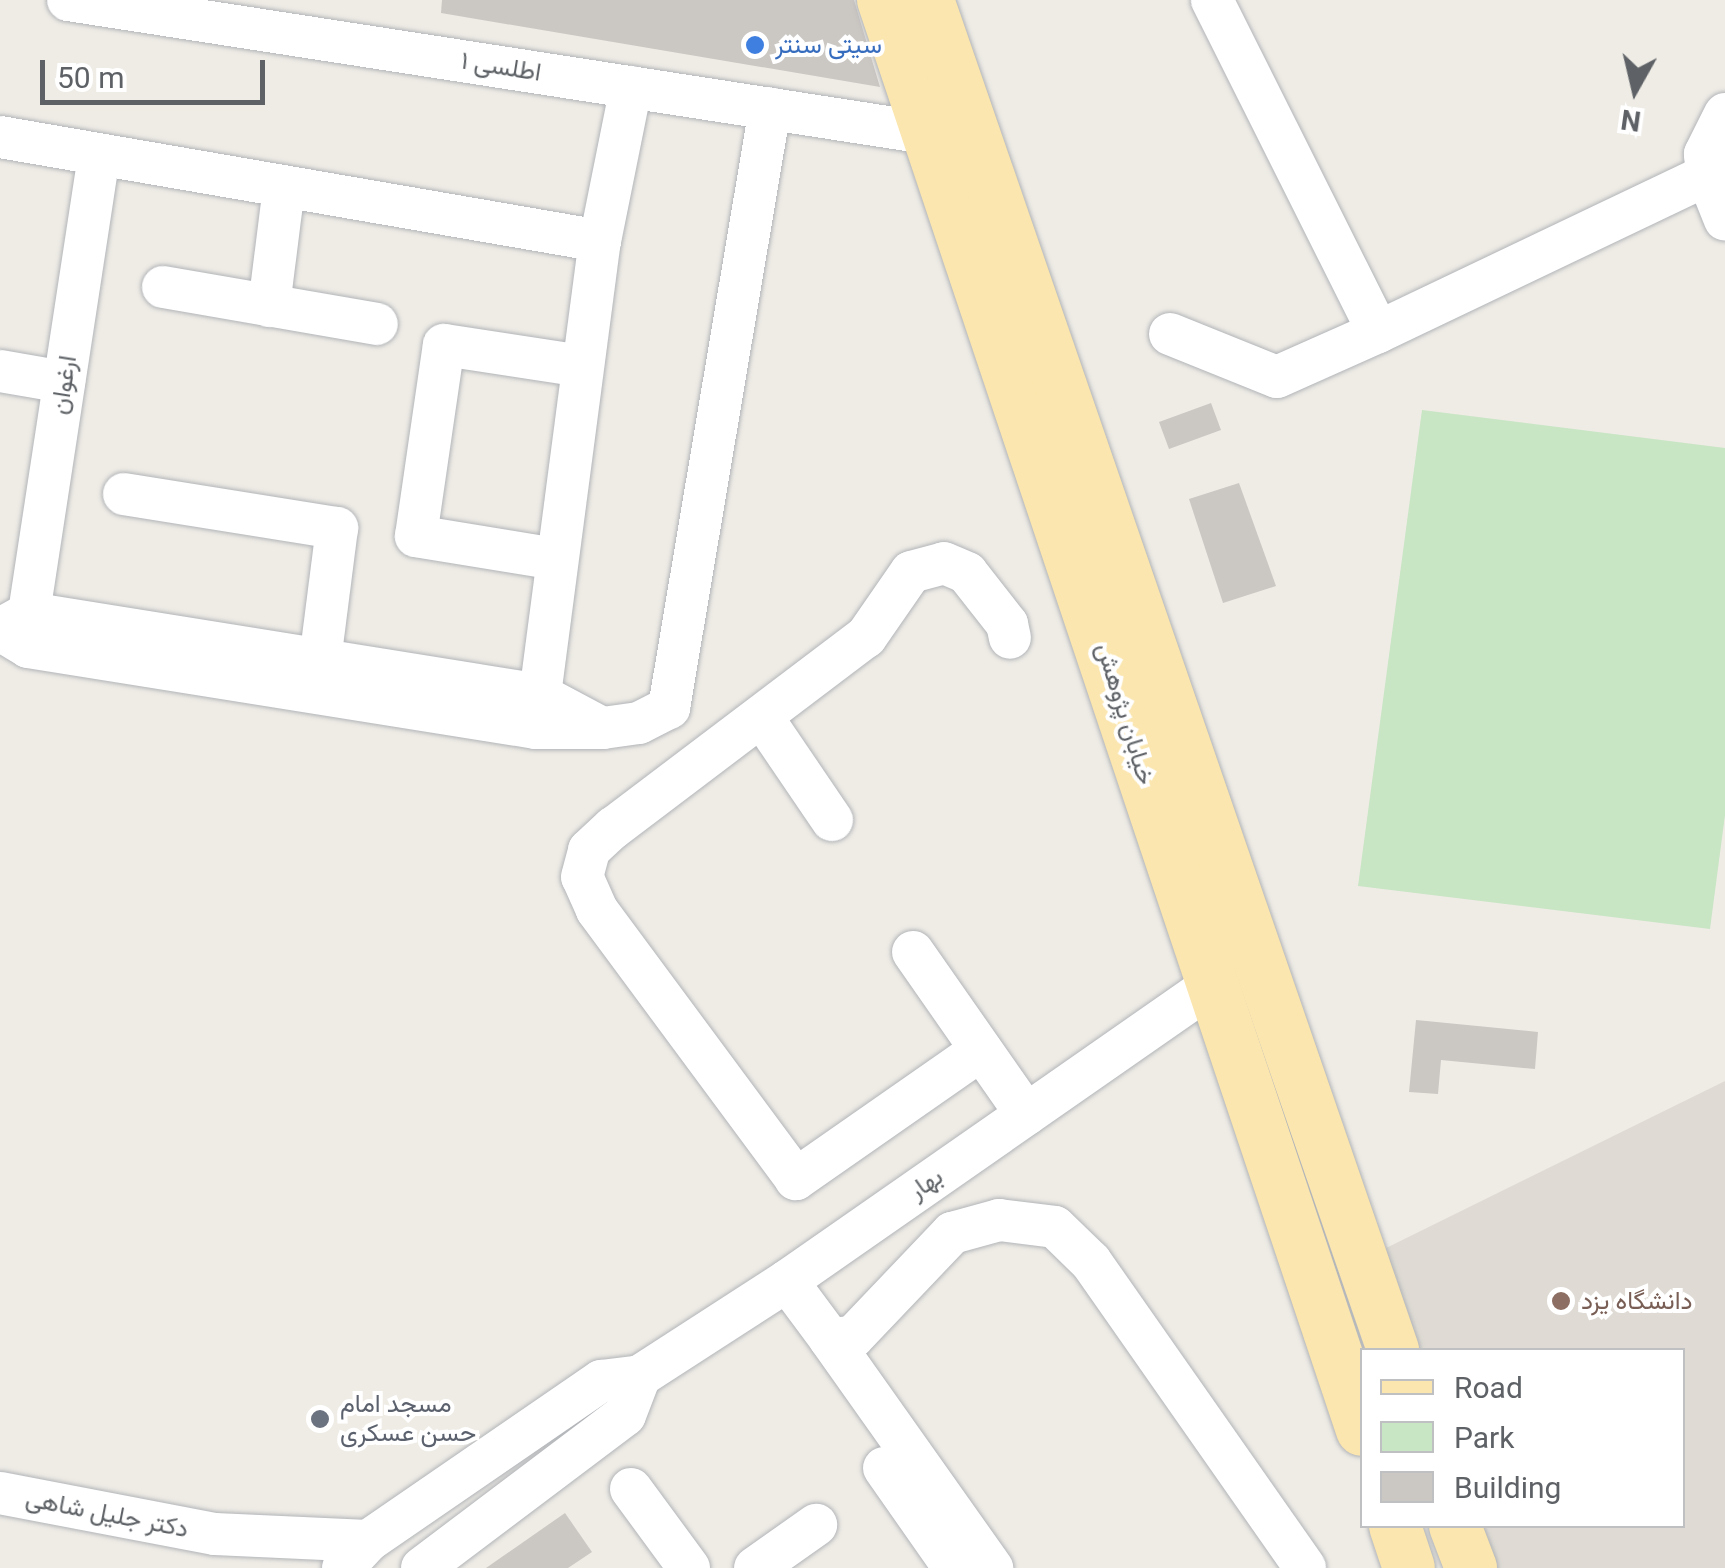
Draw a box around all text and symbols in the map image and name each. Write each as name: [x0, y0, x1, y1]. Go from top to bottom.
place label: سیتی سنتر: [775, 30, 882, 60]
marker: سیتی سنتر: [744, 34, 766, 56]
scale bar: [45, 40, 270, 102]
north arrow: [1585, 40, 1685, 140]
street label: اطلسی ۱: [459, 46, 543, 88]
text: 50 m: [57, 60, 124, 95]
text: N: [1619, 102, 1643, 138]
street label: ارغوان: [45, 353, 83, 417]
street label: خیابان پژوهش: [1089, 639, 1161, 789]
street label: بهار: [903, 1162, 949, 1206]
place label: دانشگاه یزد: [1581, 1286, 1692, 1316]
marker: دانشگاه یزد: [1550, 1290, 1572, 1312]
legend: [1360, 1348, 1685, 1528]
text: Road: [1454, 1370, 1523, 1405]
place label: مسجد امام حسن عسکری: [340, 1390, 476, 1449]
marker: مسجد امام حسن عسکری: [309, 1408, 331, 1430]
text: Park: [1454, 1420, 1514, 1455]
text: Building: [1454, 1470, 1561, 1505]
street label: دکتر جلیل شاهی: [23, 1484, 191, 1544]

